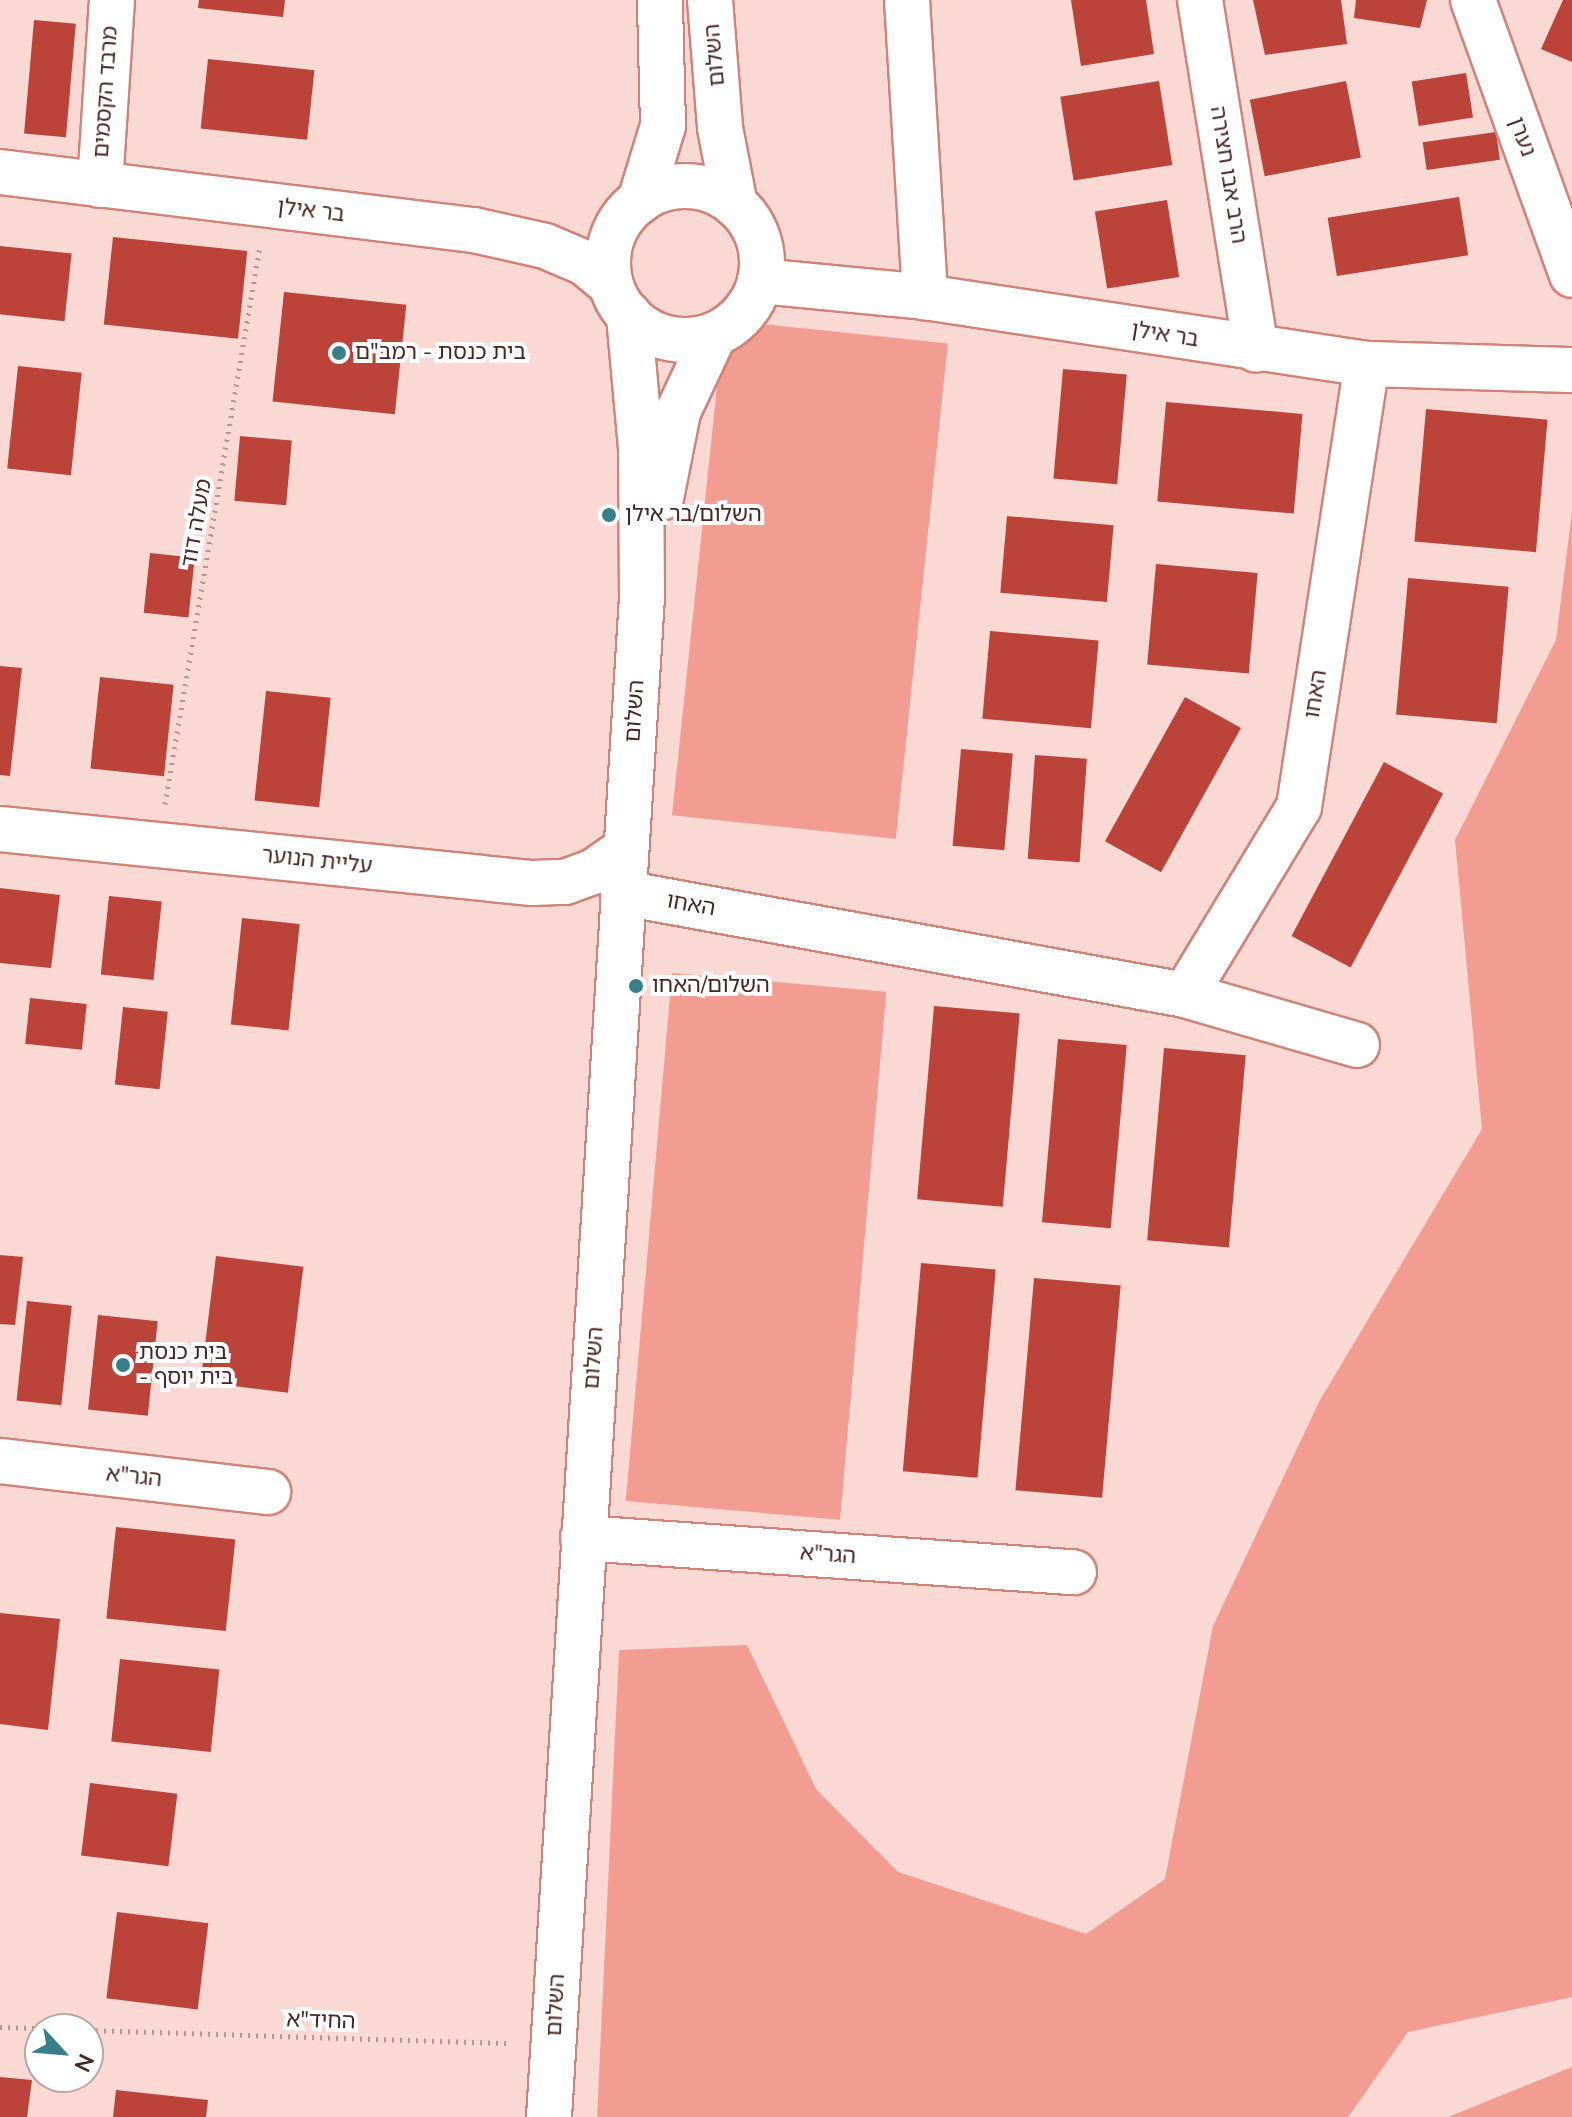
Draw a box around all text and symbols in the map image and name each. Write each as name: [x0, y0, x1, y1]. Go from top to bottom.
street label: השלום: [699, 23, 731, 87]
street label: מרבד הקסמים: [88, 25, 124, 159]
street label: הרב אבו חצירה: [1204, 104, 1252, 246]
street label: נערן: [1503, 114, 1541, 160]
street label: בר אילן: [276, 194, 346, 228]
street label: בר אילן: [1129, 317, 1201, 353]
place label: בית כנסת - רמב"ם: [355, 340, 526, 366]
marker: בית כנסת - רמב"ם: [330, 344, 348, 362]
street label: מעלה דוד: [176, 477, 218, 569]
place label: השלום/בר אילן: [625, 502, 762, 528]
marker: השלום/בר אילן: [600, 506, 618, 524]
street label: האחו: [1299, 668, 1333, 720]
street label: השלום: [620, 679, 650, 743]
street label: עליית הנוער: [260, 842, 374, 880]
street label: האחו: [665, 888, 717, 922]
place label: השלום/האחו: [652, 973, 770, 999]
marker: השלום/האחו: [627, 977, 645, 995]
street label: השלום: [579, 1326, 609, 1390]
place label: בית כנסת - בית יוסף: [139, 1339, 233, 1390]
marker: בית כנסת - בית יוסף: [114, 1356, 132, 1374]
street label: הגר"א: [105, 1461, 163, 1493]
street label: הגר"א: [799, 1540, 857, 1570]
street label: השלום: [541, 1973, 571, 2037]
street label: החיד"א: [286, 2007, 356, 2035]
north arrow: [24, 2013, 104, 2093]
text: N: [67, 2049, 101, 2077]

